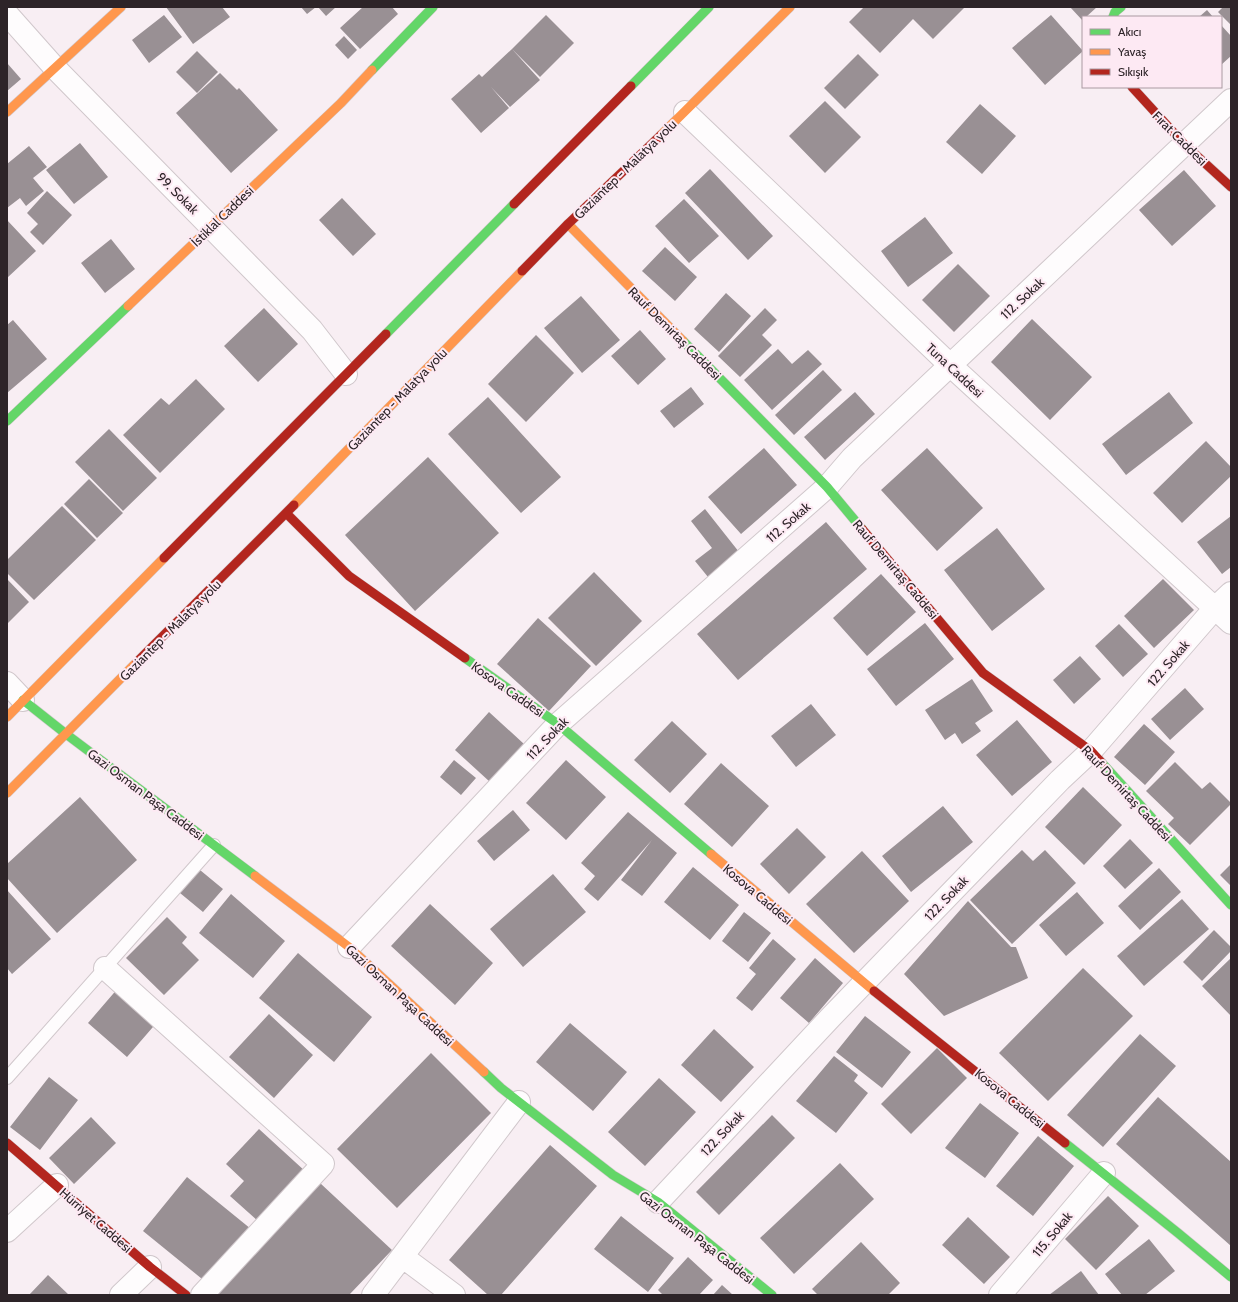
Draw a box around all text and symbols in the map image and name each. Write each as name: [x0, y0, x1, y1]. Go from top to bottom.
legend: [1082, 16, 1222, 88]
text: Akıcı: [1118, 24, 1141, 39]
text: Yavaş: [1117, 44, 1146, 59]
text: Sıkışık: [1118, 64, 1149, 79]
street label: Fırat Caddesi: [1149, 107, 1211, 169]
street label: Gaziantep - Malatya yolu: [570, 116, 680, 222]
street label: 99. Sokak: [154, 169, 202, 217]
street label: İstiklal Caddesi: [188, 182, 256, 250]
street label: 112. Sokak: [997, 274, 1047, 322]
street label: Rauf Demirtaş Caddesi: [625, 283, 725, 383]
street label: Tuna Caddesi: [923, 339, 987, 401]
street label: Gaziantep - Malatya yolu: [344, 344, 450, 454]
street label: 112. Sokak: [763, 498, 814, 546]
street label: Rauf Demirtaş Caddesi: [850, 516, 942, 622]
street label: Gaziantep - Malatya yolu: [116, 576, 224, 684]
street label: 122. Sokak: [1144, 636, 1193, 689]
street label: Kosova Caddesi: [468, 658, 548, 720]
street label: 112. Sokak: [523, 713, 571, 763]
street label: Rauf Demirtaş Caddesi: [1079, 742, 1175, 844]
street label: Gazi Osman Paşa Caddesi: [85, 745, 207, 843]
street label: Kosova Caddesi: [720, 860, 796, 928]
street label: 122. Sokak: [921, 872, 971, 924]
street label: Gazi Osman Paşa Caddesi: [343, 941, 457, 1049]
street label: Kosova Caddesi: [972, 1065, 1048, 1131]
street label: 122. Sokak: [697, 1107, 747, 1159]
street label: Hürriyet Caddesi: [57, 1184, 135, 1256]
street label: Gazi Osman Paşa Caddesi: [636, 1187, 758, 1287]
street label: 115. Sokak: [1029, 1208, 1076, 1260]

